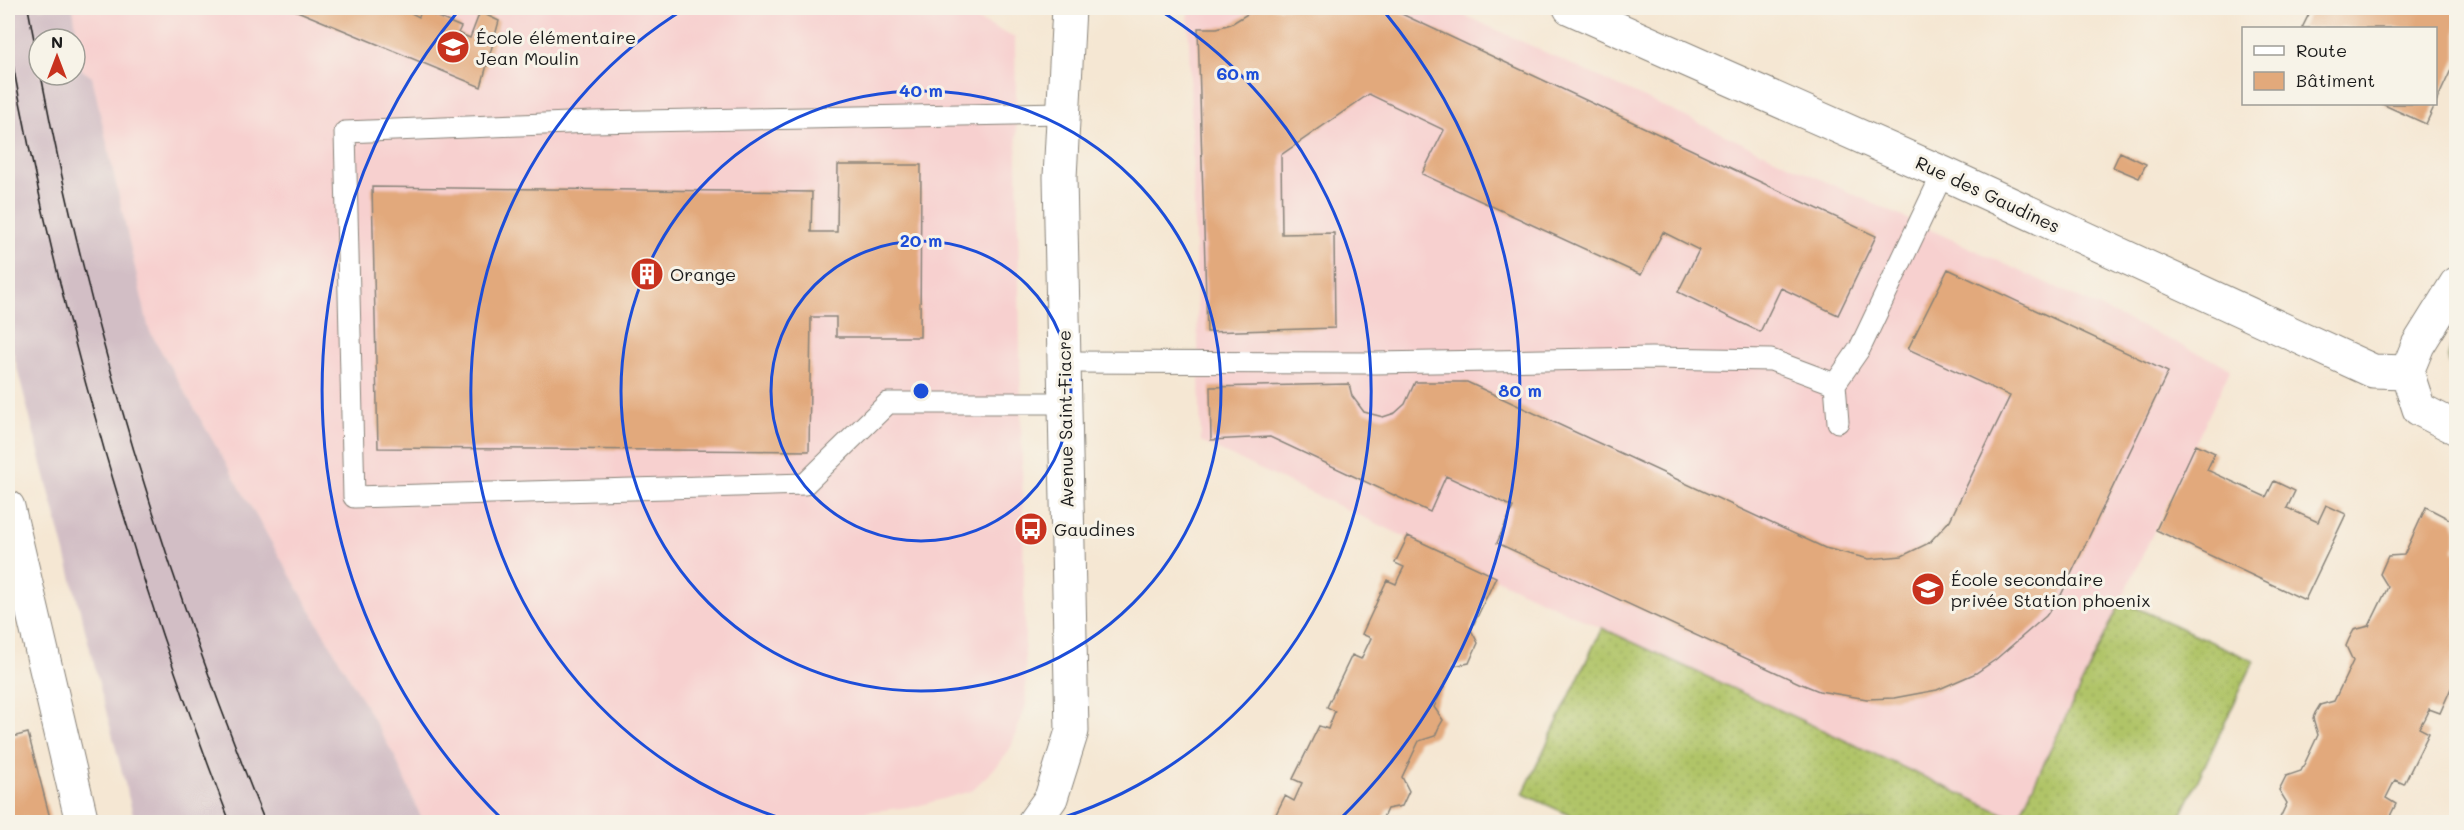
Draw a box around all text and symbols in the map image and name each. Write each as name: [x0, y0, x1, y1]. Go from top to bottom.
place label: École élémentaire Jean Moulin: [476, 25, 636, 70]
north arrow: [27, 27, 87, 87]
legend: [2242, 27, 2437, 105]
school or university icon: École élémentaire Jean Moulin: [435, 29, 471, 65]
text: N: [51, 31, 63, 52]
text: Route: [2296, 38, 2347, 62]
text: 60 m: [1216, 61, 1260, 85]
text: Bâtiment: [2296, 68, 2375, 92]
text: 40 m: [899, 78, 943, 102]
street label: Rue des Gaudines: [1912, 150, 2064, 238]
text: 20 m: [900, 228, 942, 252]
building icon: Orange: [629, 256, 665, 292]
place label: Orange: [670, 262, 736, 286]
street label: Avenue Saint-Fiacre: [1051, 330, 1079, 508]
text: 80 m: [1498, 378, 1542, 402]
centre of rings: [911, 381, 931, 401]
bus stop icon: Gaudines: [1013, 511, 1049, 547]
place label: Gaudines: [1054, 517, 1135, 541]
place label: École secondaire privée Station phoenix: [1951, 567, 2151, 612]
school or university icon: École secondaire privée Station phoenix: [1910, 571, 1946, 607]

